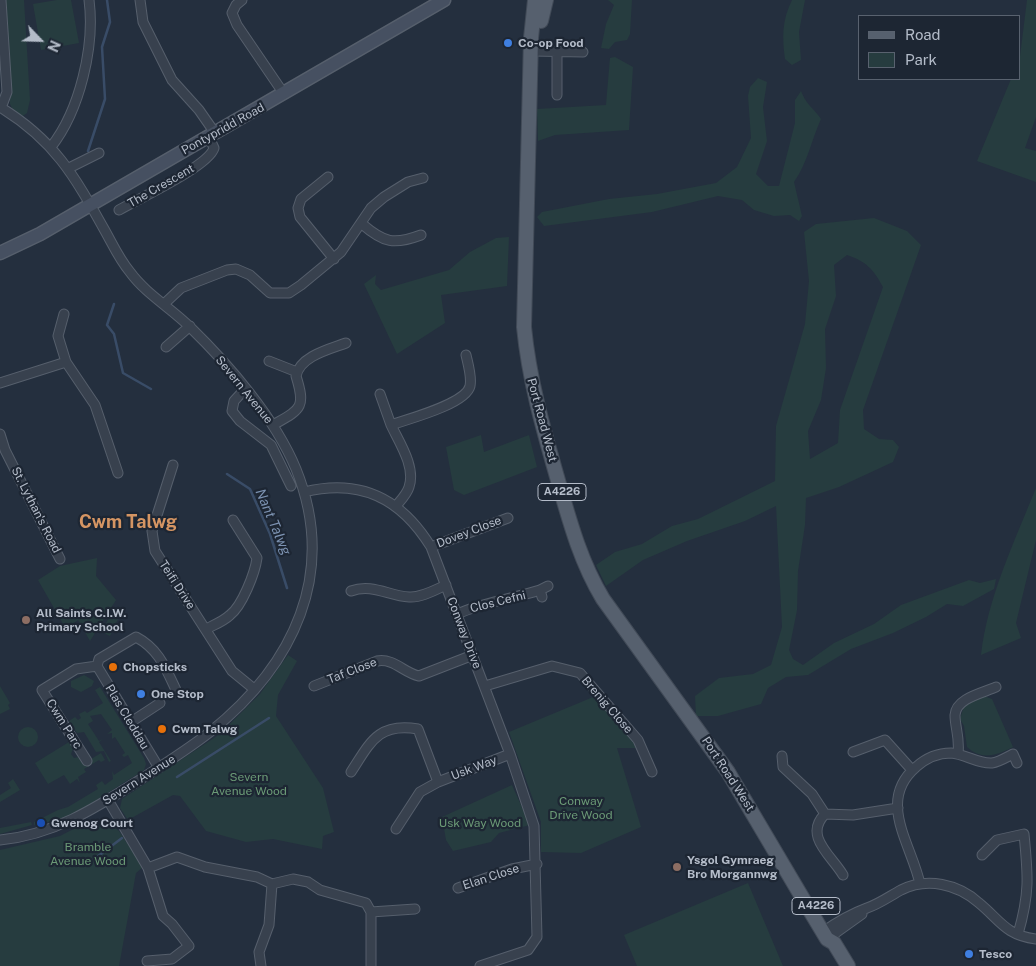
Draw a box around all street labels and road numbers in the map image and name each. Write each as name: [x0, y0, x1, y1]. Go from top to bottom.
street label: Pontypridd Road: [179, 100, 267, 158]
street label: The Crescent: [125, 161, 197, 211]
street label: Severn Avenue: [212, 353, 276, 427]
street label: Port Road West: [524, 377, 560, 463]
street label: St. Lythan's Road: [8, 464, 64, 556]
road number: A4226: [538, 484, 586, 501]
street label: Dovey Close: [435, 513, 503, 551]
street label: Teifi Drive: [156, 558, 198, 612]
street label: Clos Cefni: [469, 588, 527, 616]
street label: Conway Drive: [444, 595, 484, 671]
street label: Taf Close: [325, 655, 379, 687]
street label: Brenig Close: [578, 674, 636, 736]
street label: Plas Cleddau: [102, 682, 152, 752]
street label: Cwm Parc: [43, 696, 85, 752]
street label: Port Road West: [699, 734, 757, 814]
street label: Severn Avenue: [100, 752, 178, 808]
street label: Usk Way: [449, 753, 499, 783]
street label: Elan Close: [461, 861, 521, 893]
road number: A4226: [792, 898, 840, 914]

